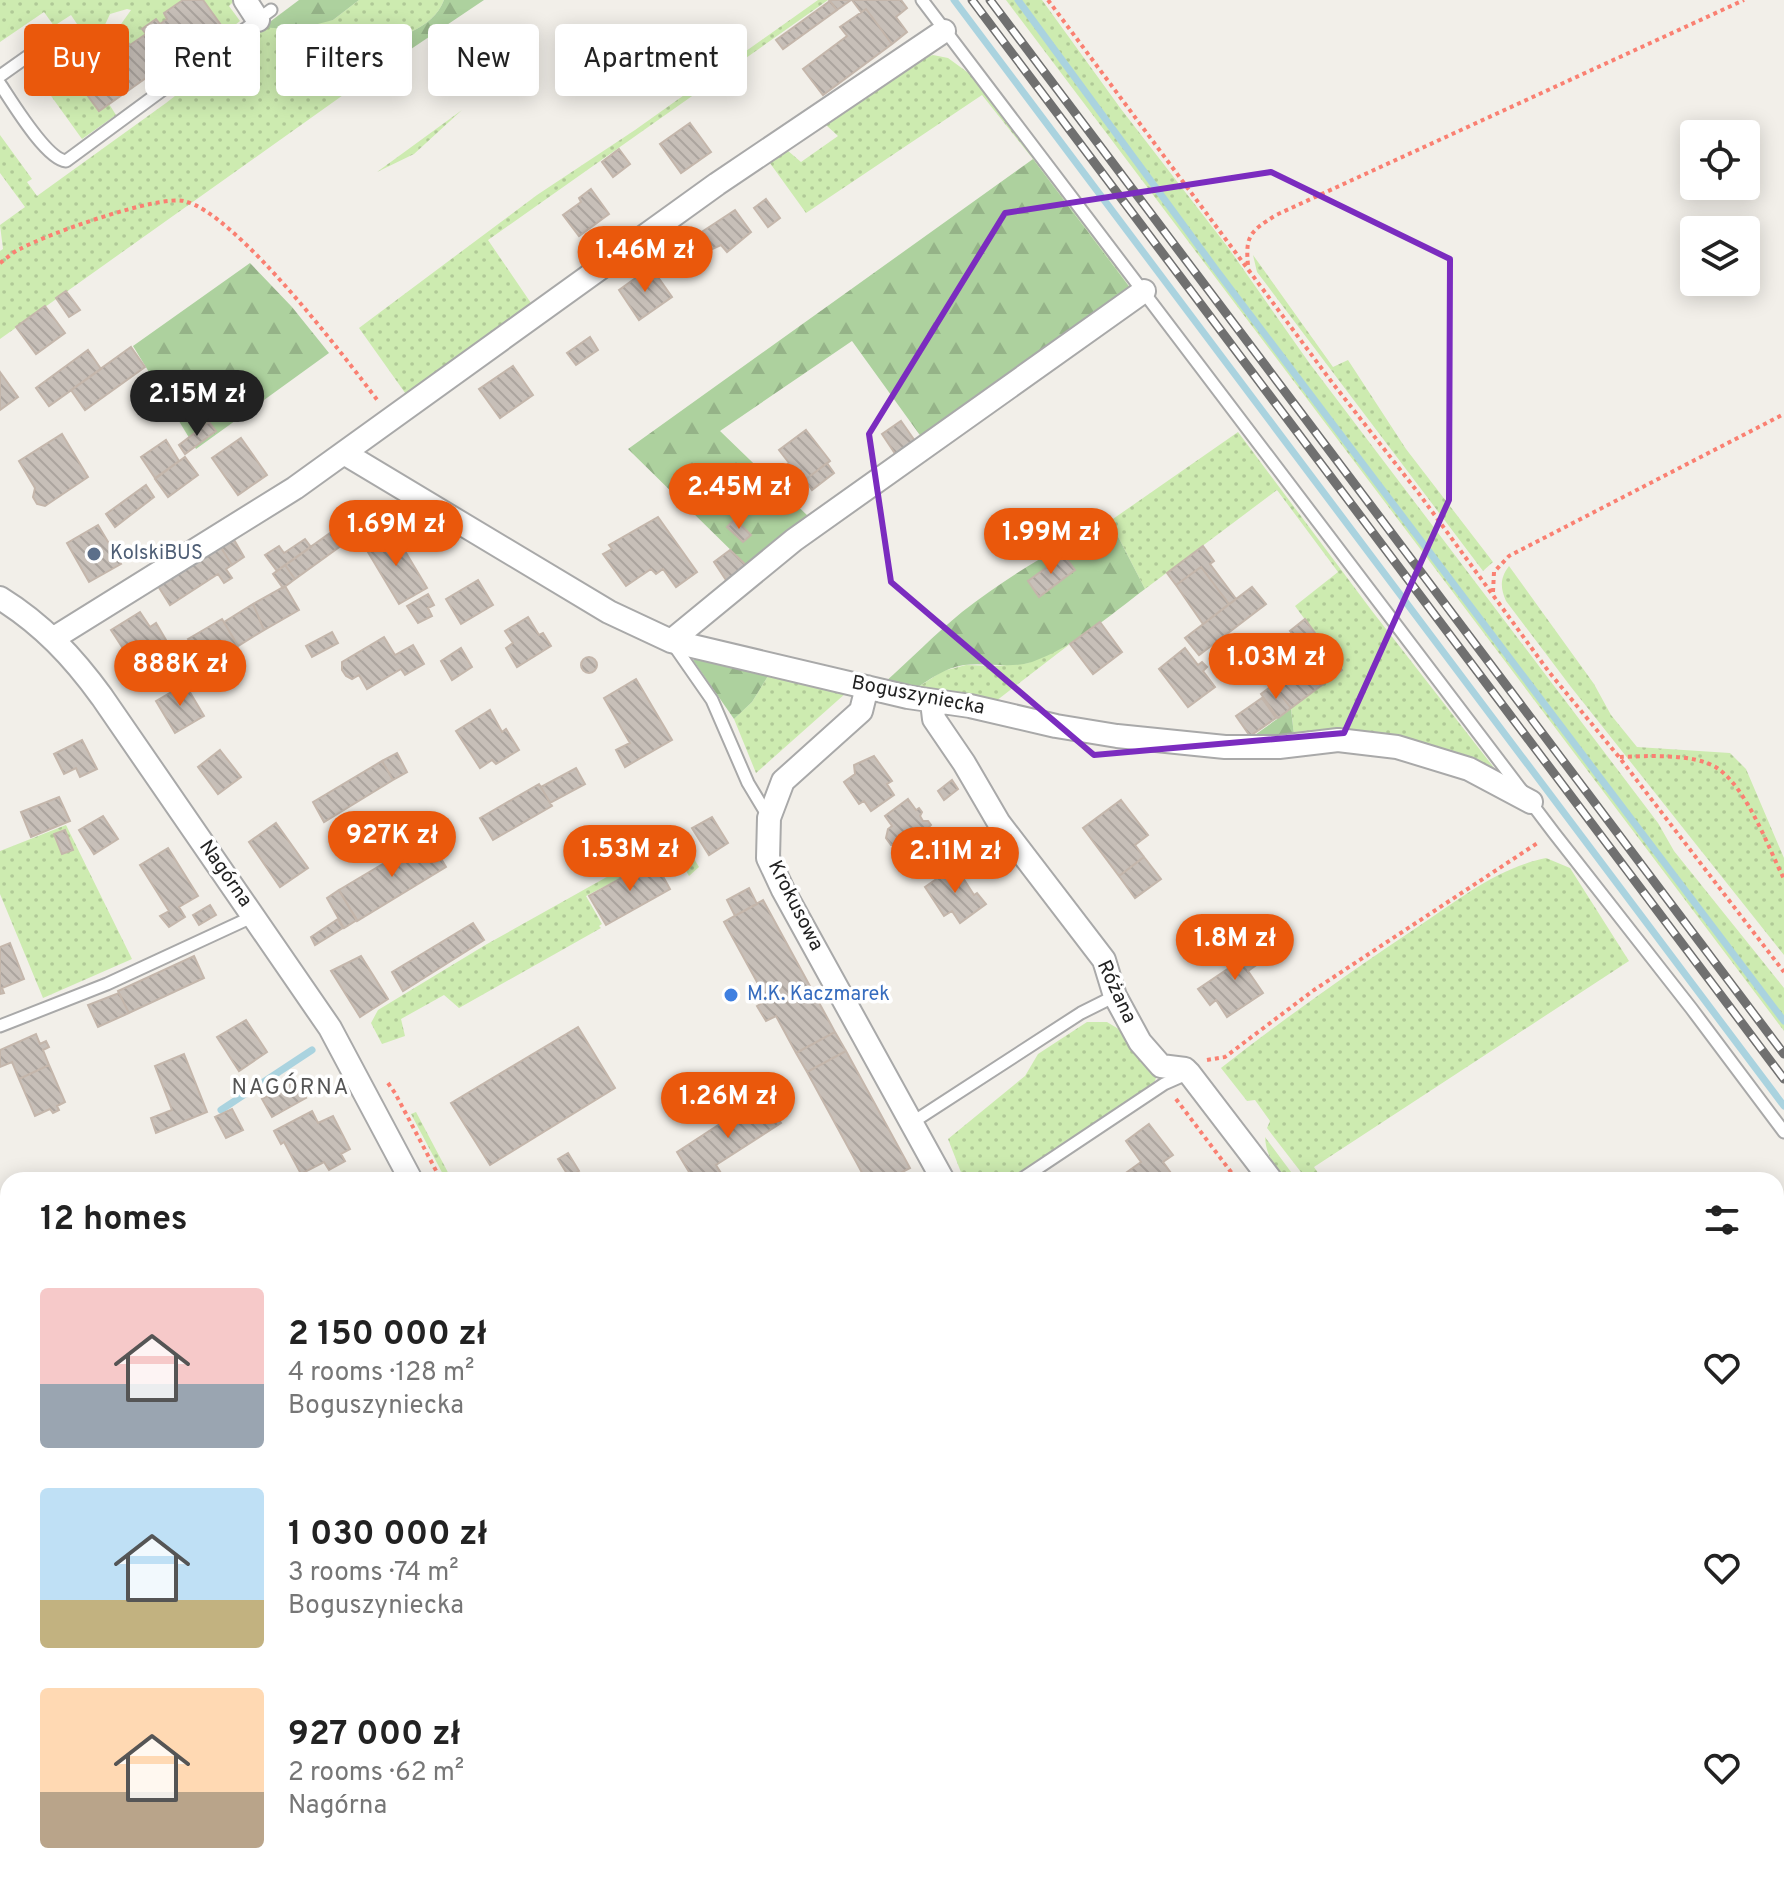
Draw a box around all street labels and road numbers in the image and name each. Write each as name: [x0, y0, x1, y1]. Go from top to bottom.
street label: Boguszyniecka: [849, 670, 987, 722]
street label: Nagórna: [192, 835, 258, 913]
street label: Krokusowa: [761, 856, 829, 956]
street label: Różana: [1090, 956, 1142, 1028]

